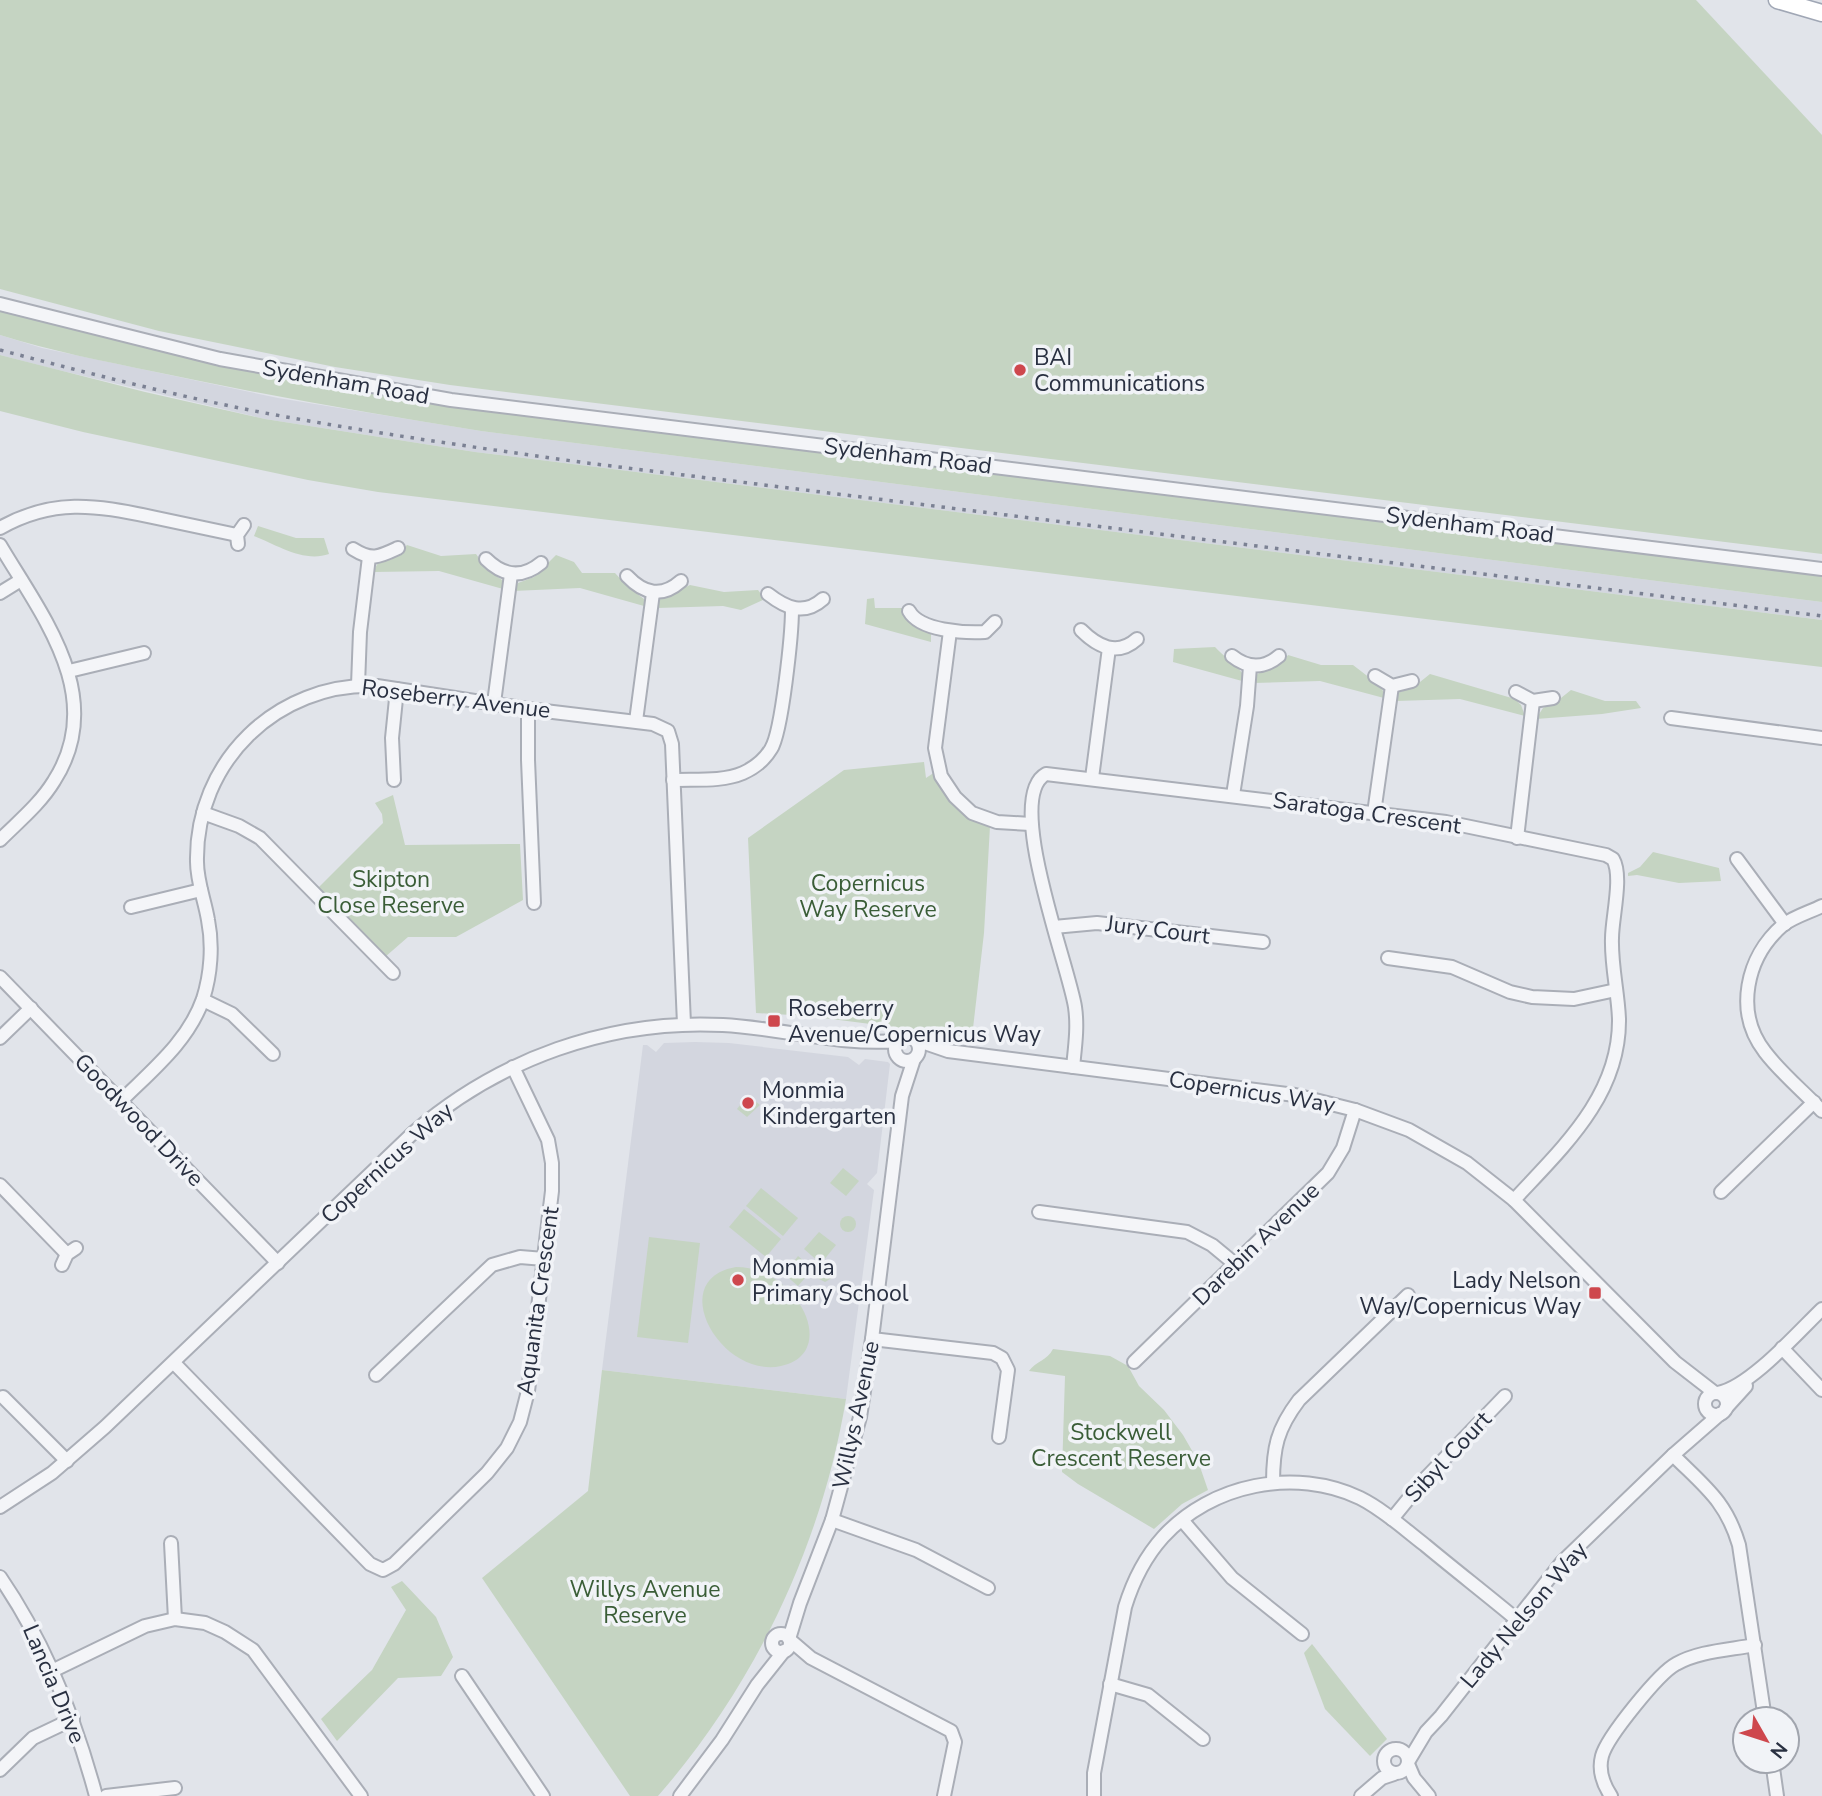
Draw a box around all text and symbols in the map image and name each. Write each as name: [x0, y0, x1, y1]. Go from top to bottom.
place label: BAI Communications: [1034, 342, 1205, 399]
street label: Sydenham Road: [260, 352, 432, 412]
marker: BAI Communications: [1012, 362, 1028, 378]
street label: Sydenham Road: [822, 430, 994, 482]
street label: Sydenham Road: [1384, 499, 1556, 551]
street label: Roseberry Avenue: [360, 672, 552, 726]
street label: Saratoga Crescent: [1271, 784, 1464, 842]
park label: Skipton Close Reserve: [317, 864, 465, 921]
park label: Copernicus Way Reserve: [799, 868, 937, 925]
street label: Jury Court: [1103, 908, 1213, 952]
place label: Roseberry Avenue/Copernicus Way: [788, 993, 1041, 1050]
marker: Roseberry Avenue/Copernicus Way: [766, 1013, 782, 1029]
street label: Goodwood Drive: [67, 1047, 211, 1193]
street label: Copernicus Way: [1167, 1064, 1338, 1120]
place label: Monmia Kindergarten: [762, 1075, 896, 1132]
street label: Copernicus Way: [314, 1095, 460, 1231]
marker: Monmia Kindergarten: [740, 1095, 756, 1111]
street label: Darebin Avenue: [1186, 1175, 1326, 1313]
street label: Aquanita Crescent: [509, 1204, 567, 1397]
place label: Monmia Primary School: [752, 1252, 909, 1309]
place label: Lady Nelson Way/Copernicus Way: [1359, 1265, 1581, 1322]
marker: Monmia Primary School: [730, 1272, 746, 1288]
marker: Lady Nelson Way/Copernicus Way: [1587, 1285, 1603, 1301]
street label: Willys Avenue: [825, 1338, 887, 1492]
street label: Sibyl Court: [1398, 1404, 1499, 1509]
park label: Stockwell Crescent Reserve: [1031, 1417, 1211, 1474]
street label: Lady Nelson Way: [1453, 1535, 1595, 1695]
park label: Willys Avenue Reserve: [570, 1574, 720, 1631]
street label: Lancia Drive: [15, 1620, 93, 1748]
north arrow: [1731, 1705, 1801, 1775]
text: N: [1764, 1736, 1793, 1764]

